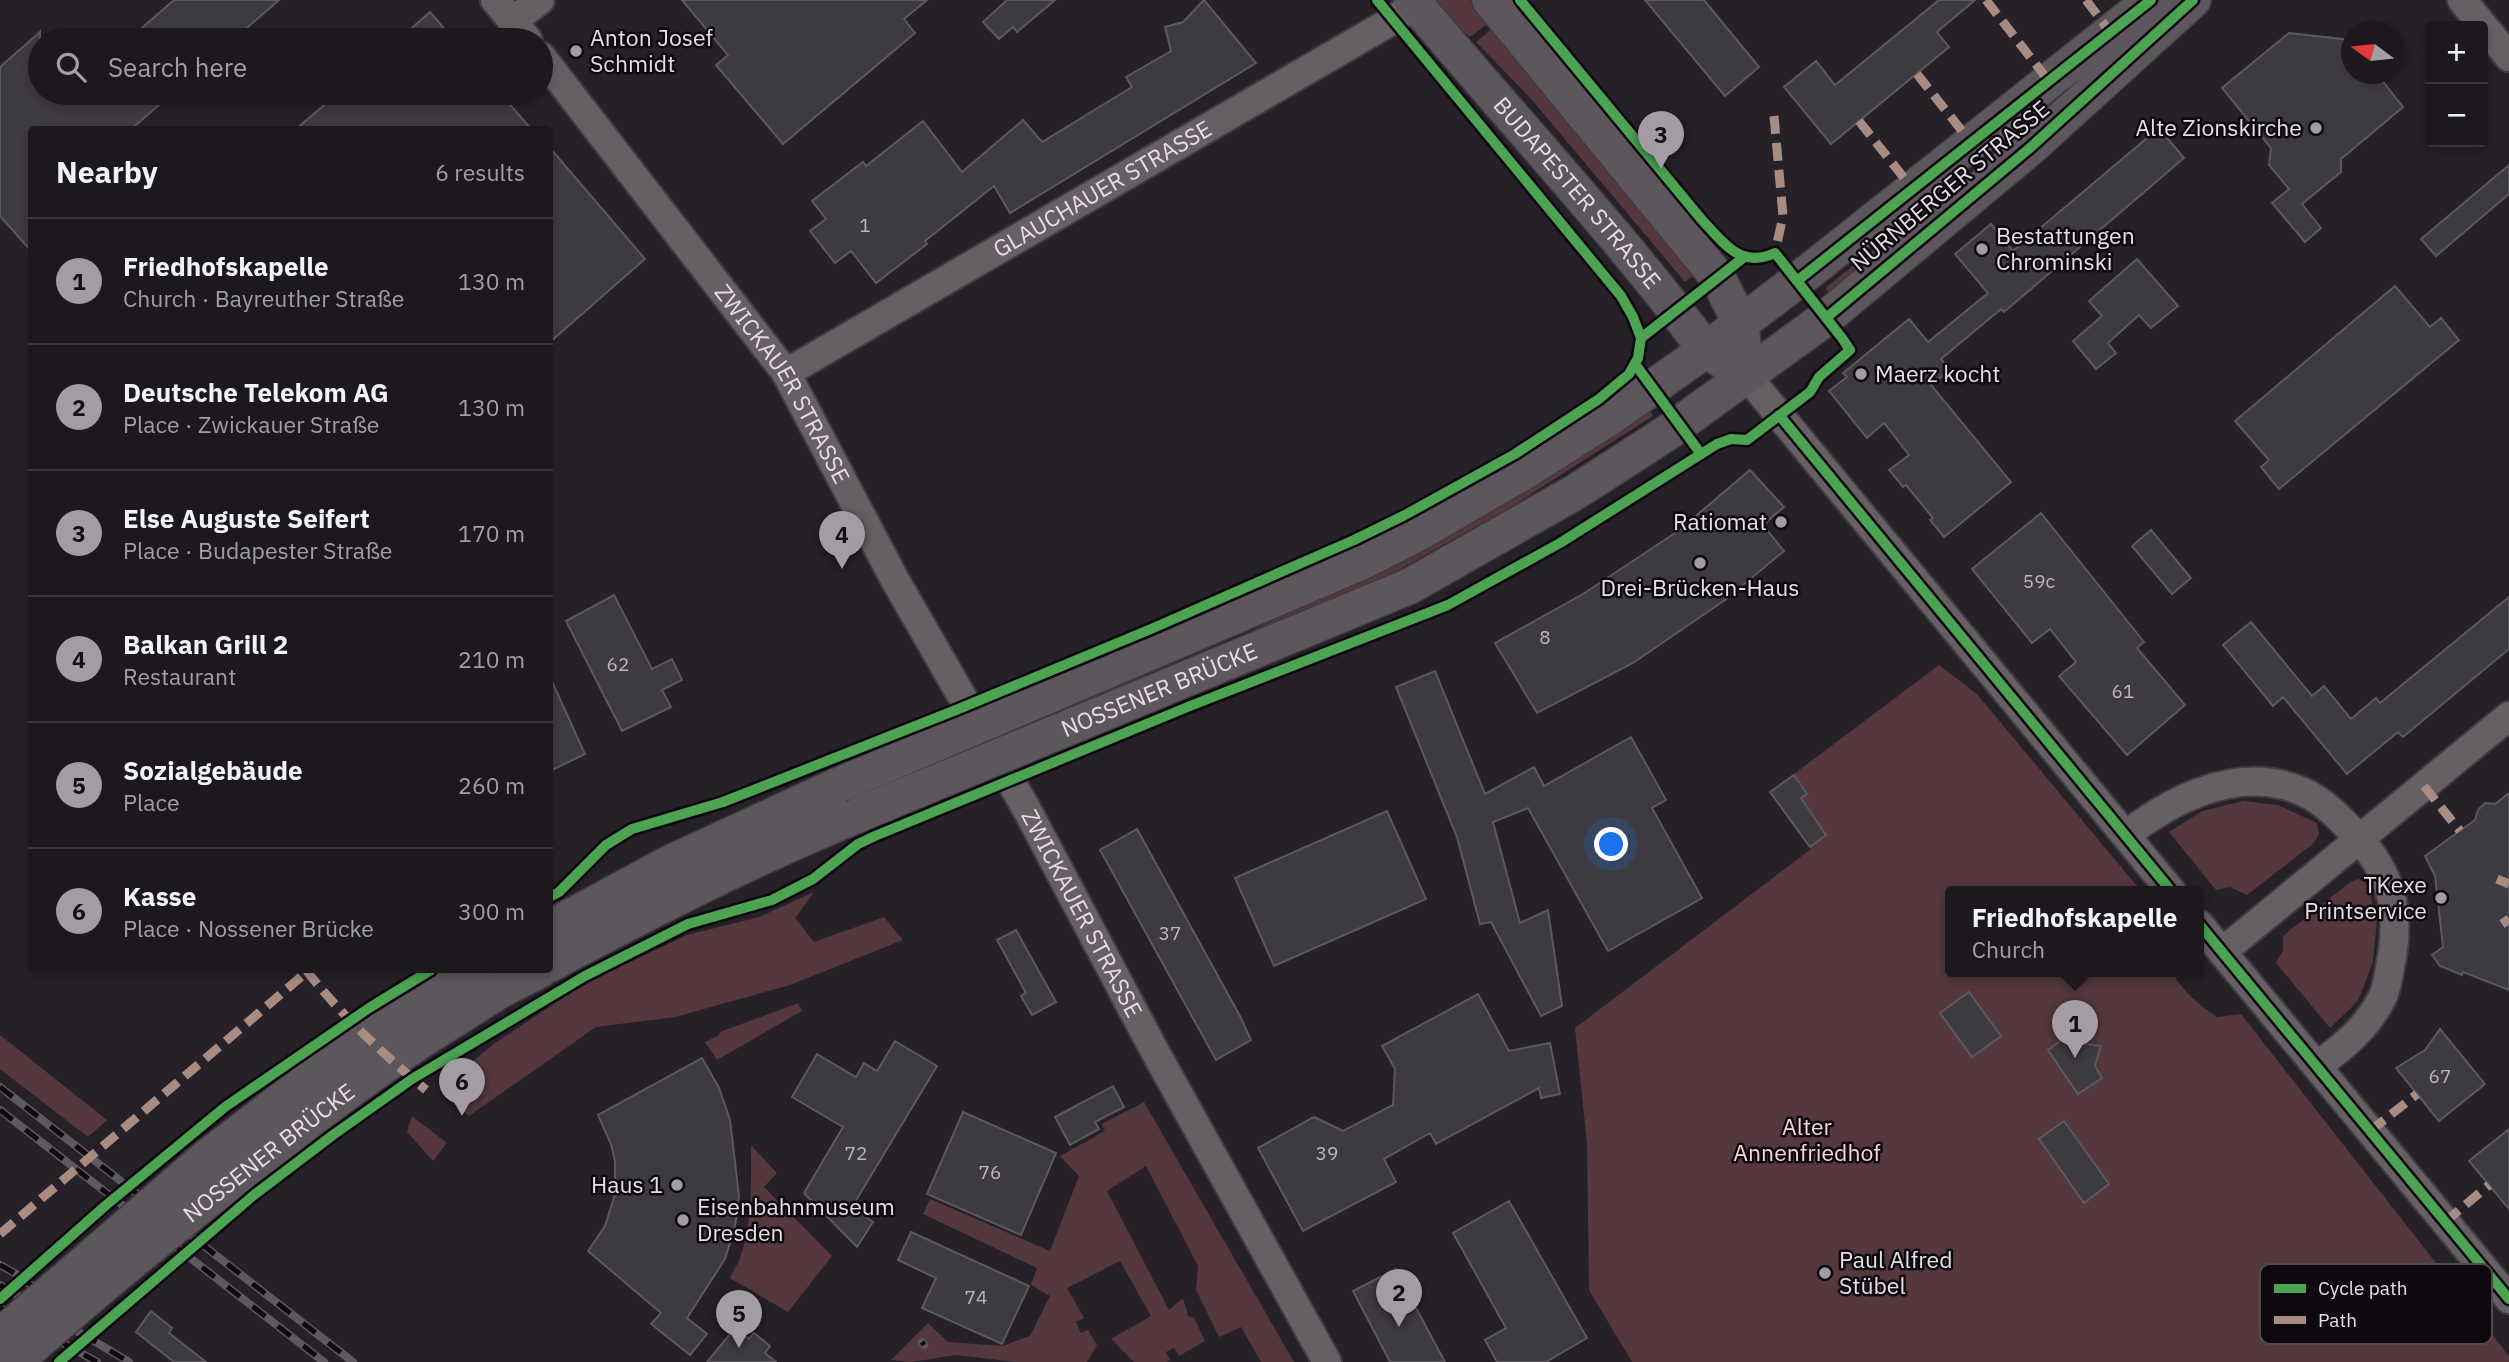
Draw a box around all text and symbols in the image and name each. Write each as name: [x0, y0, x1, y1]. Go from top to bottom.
north arrow: [2341, 21, 2404, 84]
map controls: [2425, 21, 2488, 147]
button: +: [2425, 21, 2488, 84]
place label: Anton Josef Schmidt: [590, 22, 713, 78]
search box: [28, 28, 553, 105]
marker: Anton Josef Schmidt: [568, 43, 584, 59]
icon: search: [52, 48, 90, 86]
text: Search here: [108, 50, 247, 84]
button: −: [2425, 84, 2488, 147]
street label: BUDAPESTER STRASSE: [1488, 90, 1668, 295]
street label: NÜRNBERGER STRASSE: [1844, 93, 2055, 277]
pin: 3: [1638, 111, 1684, 169]
place label: Alte Zionskirche: [2135, 112, 2302, 142]
street label: GLAUCHAUER STRASSE: [987, 113, 1217, 263]
marker: Alte Zionskirche: [2308, 120, 2324, 136]
text: Nearby: [56, 152, 158, 191]
text: 6 results: [435, 157, 525, 187]
house number: 1: [859, 213, 871, 237]
place label: Bestattungen Chrominski: [1996, 220, 2135, 276]
marker: Bestattungen Chrominski: [1974, 241, 1990, 257]
text: Friedhofskapelle: [123, 249, 329, 283]
text: 1: [72, 266, 86, 296]
text: 130 m: [458, 266, 525, 296]
street label: ZWICKAUER STRASSE: [709, 278, 857, 488]
text: Church · Bayreuther Straße: [123, 283, 404, 313]
place label: Maerz kocht: [1875, 358, 2000, 388]
marker: Maerz kocht: [1853, 366, 1869, 382]
text: Deutsche Telekom AG: [123, 375, 389, 409]
text: 2: [72, 392, 86, 422]
text: 130 m: [458, 392, 525, 422]
text: Place · Zwickauer Straße: [123, 409, 379, 439]
text: Else Auguste Seifert: [123, 501, 370, 535]
place label: Ratiomat: [1673, 506, 1767, 536]
pin: 4: [819, 511, 865, 569]
marker: Ratiomat: [1773, 514, 1789, 530]
text: 3: [72, 518, 86, 548]
text: 170 m: [458, 518, 525, 548]
text: Place · Budapester Straße: [123, 535, 393, 565]
marker: Drei-Brücken-Haus: [1692, 555, 1708, 571]
house number: 59c: [2023, 569, 2056, 593]
place label: Drei-Brücken-Haus: [1601, 572, 1799, 602]
house number: 8: [1539, 625, 1551, 649]
text: Balkan Grill 2: [123, 627, 288, 661]
street label: NOSSENER BRÜCKE: [1056, 635, 1262, 743]
text: 4: [72, 644, 86, 674]
text: 210 m: [458, 644, 525, 674]
house number: 62: [607, 652, 629, 676]
text: Restaurant: [123, 661, 236, 691]
house number: 61: [2112, 679, 2134, 703]
text: Sozialgebäude: [123, 753, 303, 787]
text: 5: [72, 770, 86, 800]
text: 260 m: [458, 770, 525, 800]
text: Place: [123, 787, 180, 817]
street label: ZWICKAUER STRASSE: [1015, 804, 1150, 1022]
your location: [1594, 827, 1628, 861]
place label: TKexe Printservice: [2304, 869, 2427, 925]
text: Kasse: [123, 879, 196, 913]
popup: [1945, 886, 2204, 977]
marker: TKexe Printservice: [2433, 890, 2449, 906]
text: 6: [72, 896, 86, 926]
text: 300 m: [458, 896, 525, 926]
text: Friedhofskapelle: [1972, 900, 2177, 934]
text: Place · Nossener Brücke: [123, 913, 374, 943]
house number: 37: [1159, 921, 1181, 945]
text: Church: [1972, 934, 2045, 964]
pin: 1: [2052, 1000, 2098, 1058]
pin: 6: [439, 1058, 485, 1116]
house number: 67: [2429, 1064, 2451, 1088]
street label: NOSSENER BRÜCKE: [176, 1076, 360, 1228]
park label: Alter Annenfriedhof: [1733, 1111, 1881, 1167]
house number: 72: [845, 1141, 867, 1165]
house number: 39: [1316, 1141, 1338, 1165]
house number: 76: [979, 1160, 1001, 1184]
place label: Haus 1: [591, 1169, 663, 1199]
marker: Haus 1: [669, 1177, 685, 1193]
place label: Eisenbahnmuseum Dresden: [697, 1191, 895, 1247]
marker: Eisenbahnmuseum Dresden: [675, 1212, 691, 1228]
place label: Paul Alfred Stübel: [1839, 1244, 1952, 1300]
legend: [2260, 1264, 2492, 1344]
marker: Paul Alfred Stübel: [1817, 1265, 1833, 1281]
pin: 2: [1376, 1269, 1422, 1327]
text: Cycle path: [2318, 1276, 2407, 1300]
house number: 74: [965, 1285, 987, 1309]
pin: 5: [716, 1290, 762, 1348]
text: Path: [2318, 1308, 2357, 1332]

